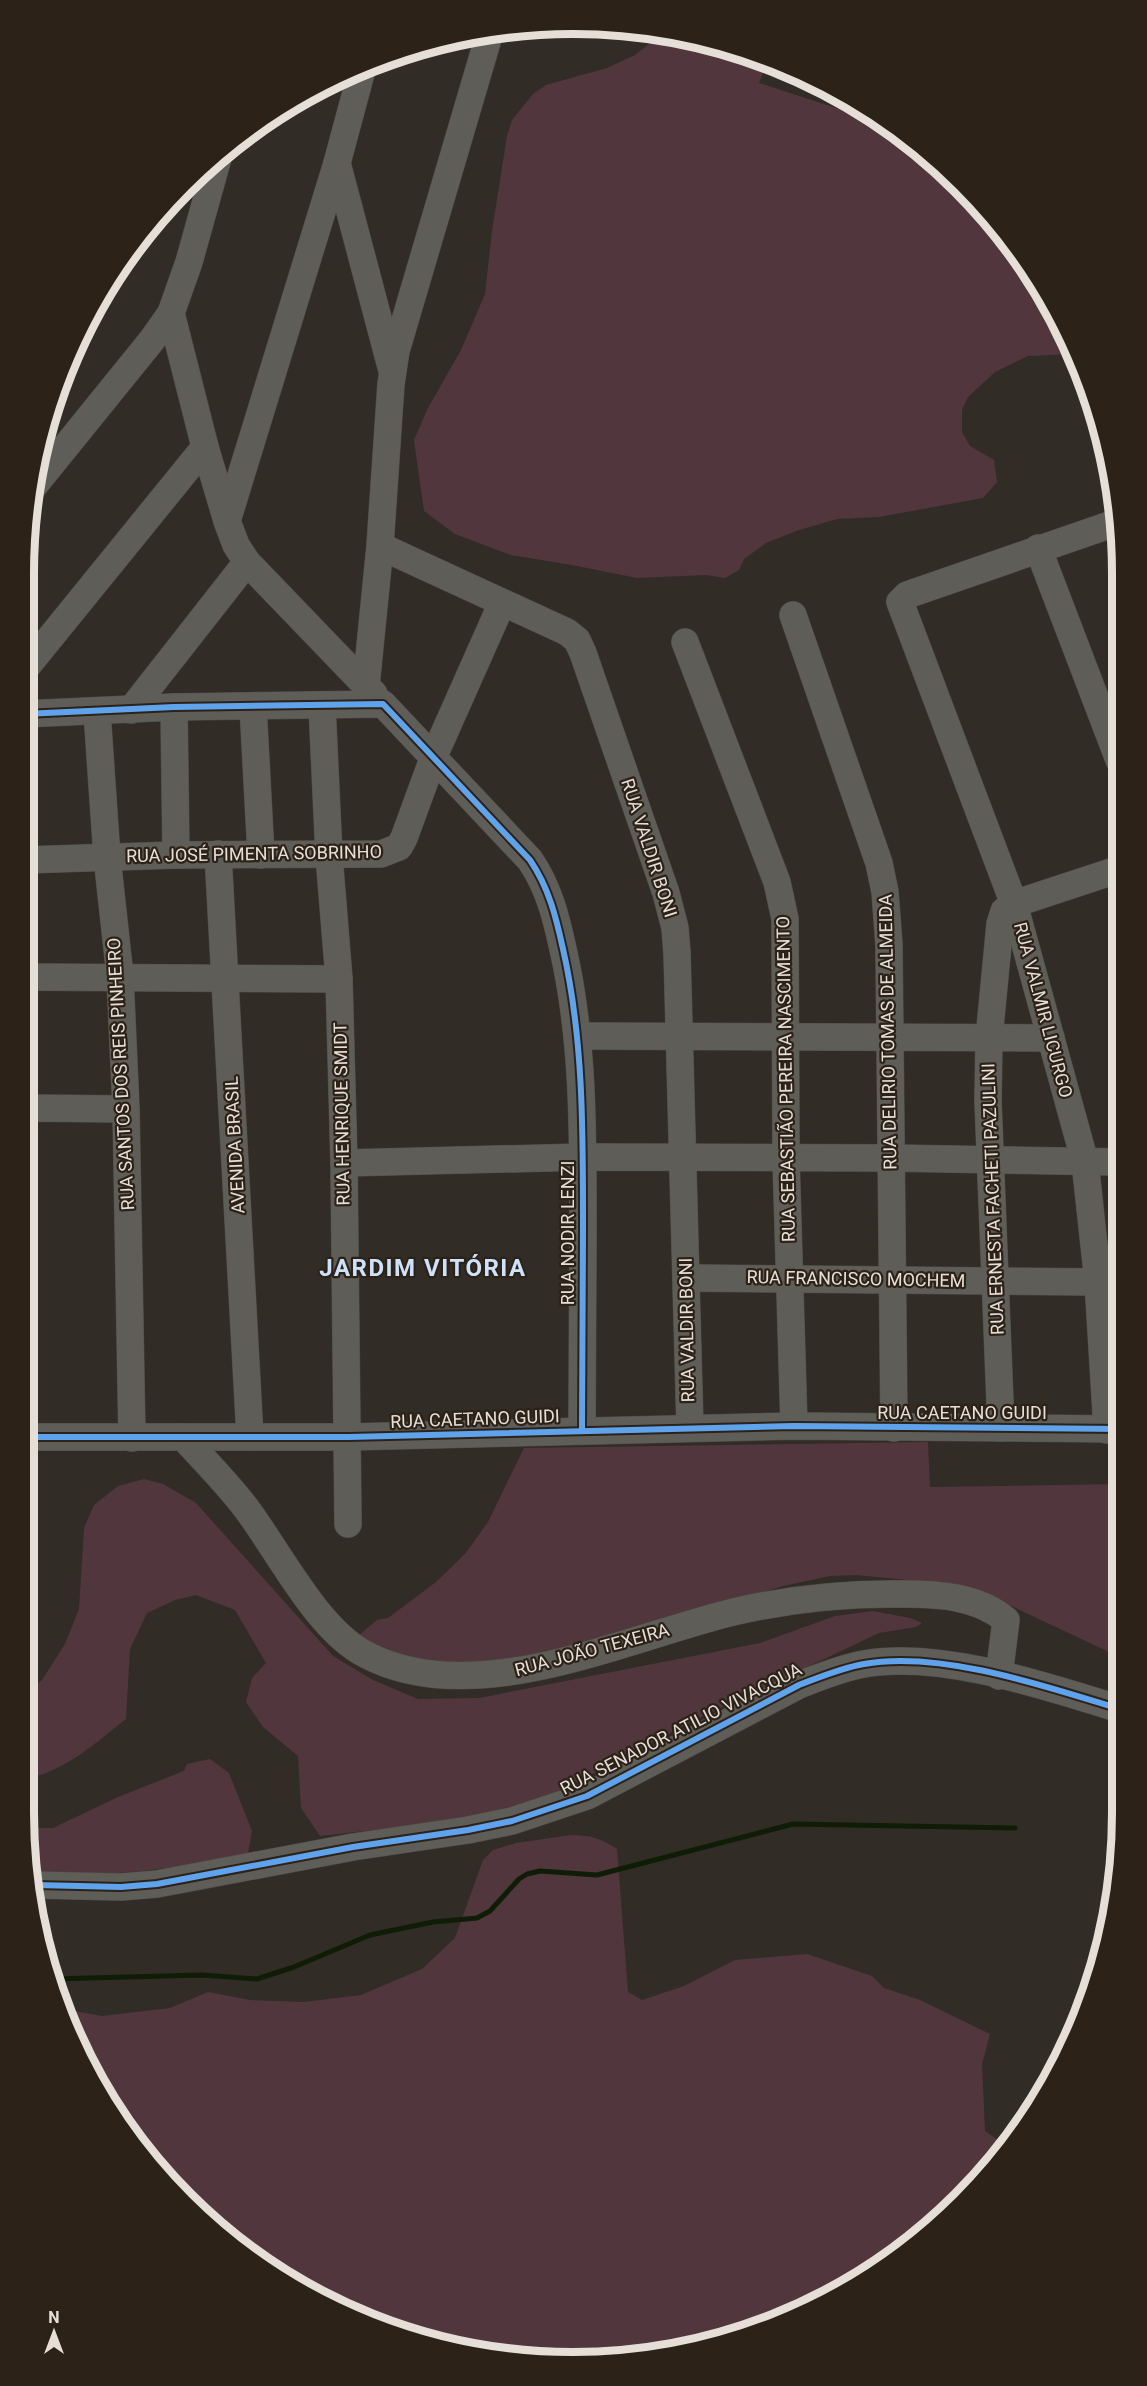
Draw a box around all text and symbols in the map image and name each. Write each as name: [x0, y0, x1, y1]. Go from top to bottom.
street label: RUA VALDIR BONI: [617, 776, 682, 920]
street label: RUA JOSÉ PIMENTA SOBRINHO: [126, 841, 382, 866]
street label: RUA DELIRIO TOMAS DE ALMEIDA: [875, 894, 900, 1170]
street label: RUA SEBASTIÃO PEREIRA NASCIMENTO: [772, 916, 799, 1242]
street label: RUA VALMIR LICURGO: [1010, 920, 1077, 1100]
street label: RUA SANTOS DOS REIS PINHEIRO: [103, 937, 138, 1211]
street label: RUA HENRIQUE SMIDT: [329, 1022, 354, 1206]
street label: RUA ERNESTA FACHETI PAZULINI: [977, 1063, 1008, 1335]
street label: AVENIDA BRASIL: [220, 1075, 249, 1214]
street label: RUA NODIR LENZI: [557, 1161, 578, 1305]
district label: JARDIM VITÓRIA: [319, 1254, 527, 1282]
street label: RUA VALDIR BONI: [675, 1258, 698, 1402]
street label: RUA FRANCISCO MOCHEM: [746, 1266, 966, 1291]
street label: RUA CAETANO GUIDI: [877, 1402, 1047, 1423]
street label: RUA CAETANO GUIDI: [390, 1405, 560, 1432]
street label: RUA JOÃO TEXEIRA: [512, 1619, 672, 1680]
street label: RUA SENADOR ATILIO VIVACQUA: [557, 1658, 805, 1799]
north arrow: [24, 2302, 84, 2362]
text: N: [48, 2308, 60, 2327]

